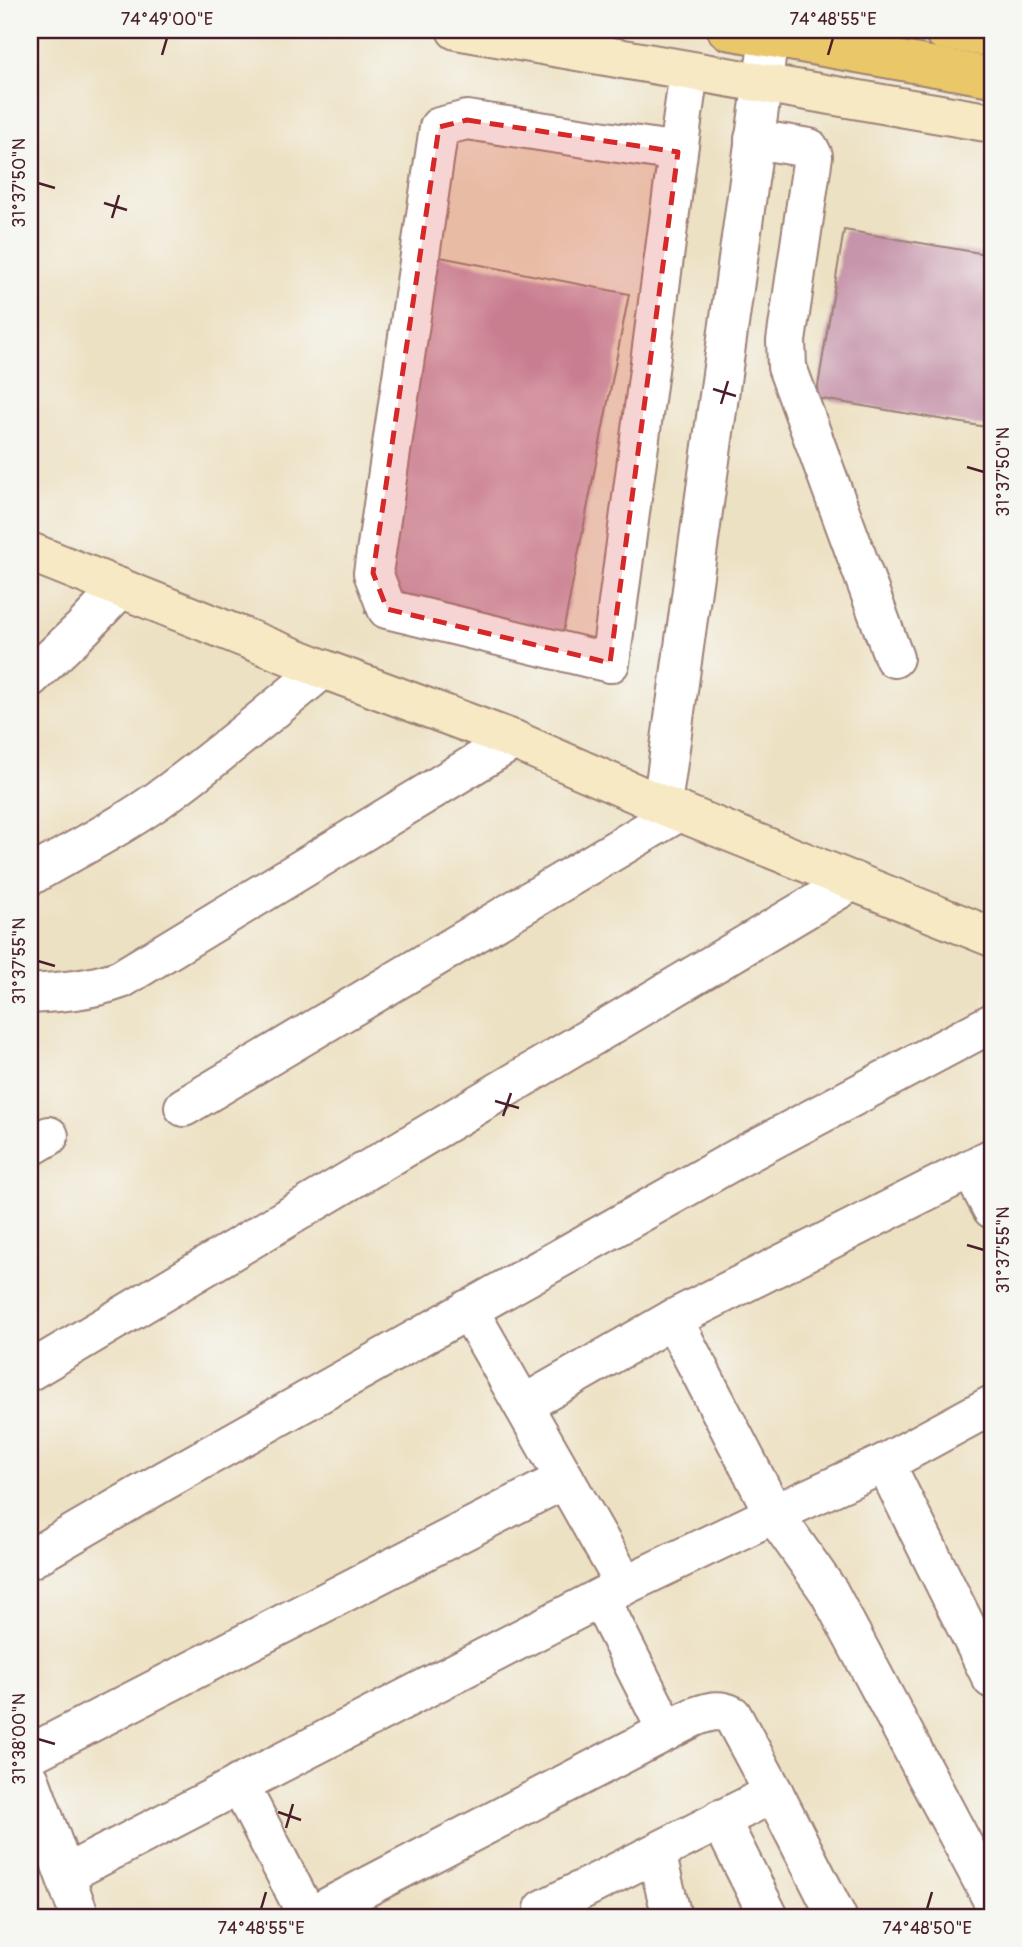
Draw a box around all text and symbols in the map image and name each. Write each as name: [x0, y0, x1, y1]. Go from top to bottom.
text: 74°49'00"E: [121, 8, 213, 31]
text: 74°48'55"E: [789, 8, 877, 31]
text: 31°37'50"N: [8, 138, 31, 228]
text: 31°37'50"N: [992, 427, 1015, 517]
text: 31°37'55"N: [8, 917, 31, 1005]
text: 31°37'55"N: [992, 1206, 1015, 1294]
text: 31°38'00"N: [8, 1693, 31, 1785]
text: 74°48'55"E: [217, 1917, 305, 1940]
text: 74°48'50"E: [882, 1917, 972, 1940]

